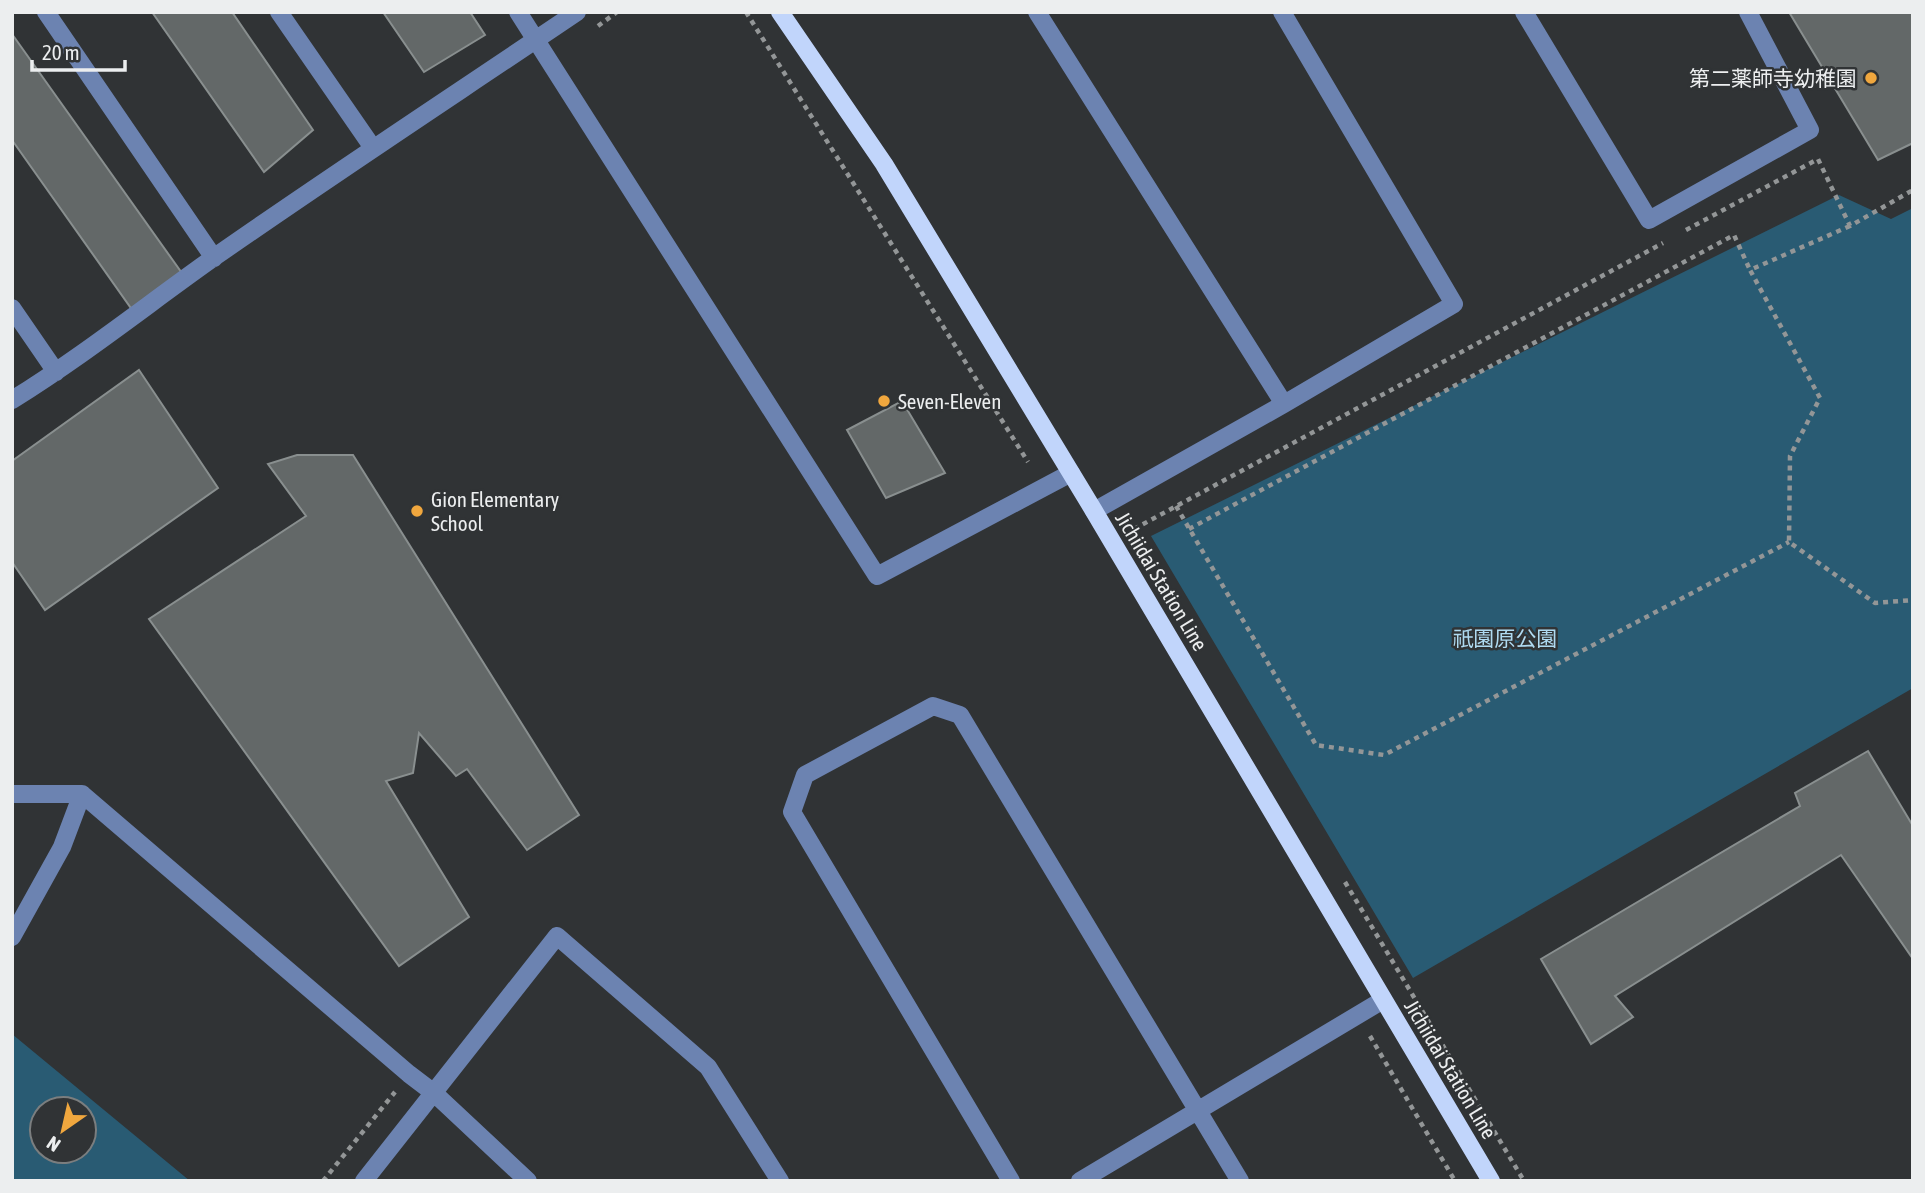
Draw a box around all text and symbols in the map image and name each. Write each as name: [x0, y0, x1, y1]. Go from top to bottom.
scale bar: [32, 28, 124, 72]
text: 20 m: [42, 40, 80, 64]
place label: 第二薬師寺幼稚園: [1689, 66, 1857, 90]
marker: 第二薬師寺幼稚園: [1863, 70, 1879, 86]
place label: Seven-Eleven: [898, 389, 1001, 413]
marker: Seven-Eleven: [876, 393, 892, 409]
place label: Gion Elementary School: [431, 487, 560, 535]
marker: Gion Elementary School: [409, 503, 425, 519]
street label: Jichiidai Station Line: [1111, 507, 1213, 655]
park label: 祇園原公園: [1453, 626, 1558, 650]
street label: Jichiidai Station Line: [1400, 995, 1502, 1143]
north arrow: [28, 1095, 98, 1165]
text: N: [43, 1132, 64, 1156]

